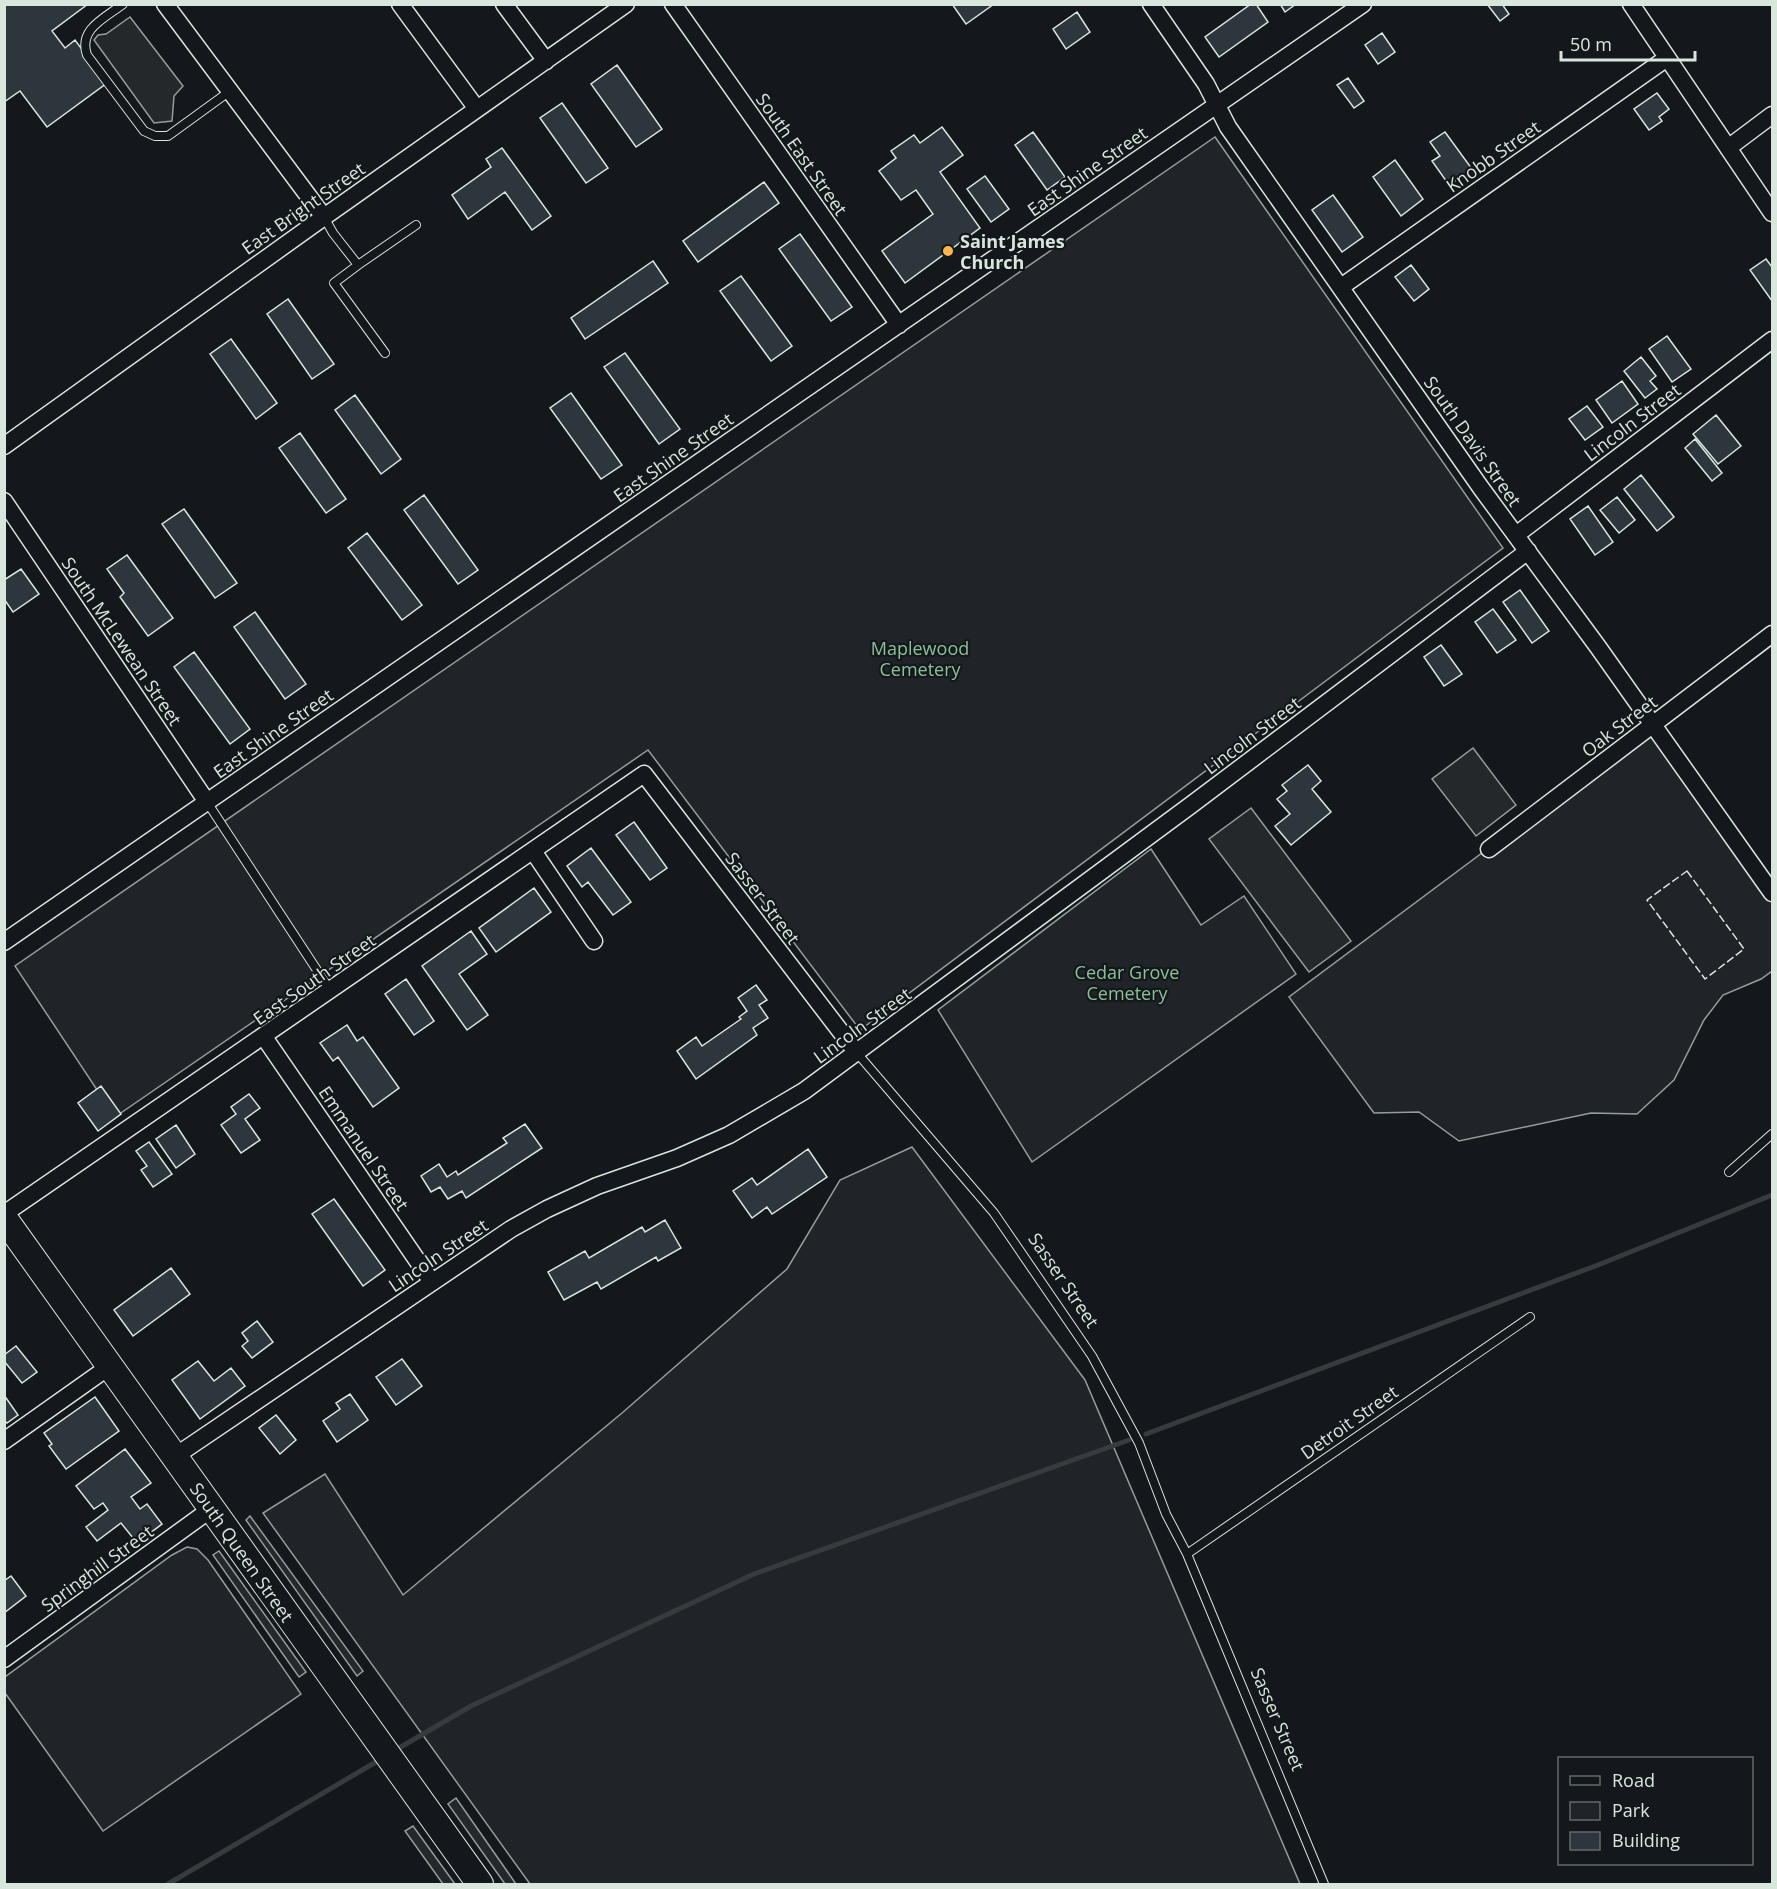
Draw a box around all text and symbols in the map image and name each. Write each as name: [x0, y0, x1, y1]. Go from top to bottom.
scale bar: [1561, 24, 1694, 62]
text: 50 m: [1570, 32, 1612, 56]
street label: South East Street: [751, 88, 853, 220]
street label: Knobb Street: [1441, 115, 1545, 197]
street label: East Shine Street: [1022, 121, 1152, 221]
street label: East Bright Street: [237, 156, 369, 260]
place label: Saint James Church: [960, 229, 1065, 274]
marker: Saint James Church: [941, 244, 955, 258]
street label: South Davis Street: [1419, 371, 1527, 511]
street label: Lincoln Street: [1579, 378, 1685, 466]
street label: East Shine Street: [608, 407, 738, 507]
street label: South McLewean Street: [57, 552, 187, 730]
park label: Maplewood Cemetery: [871, 636, 969, 681]
street label: East Shine Street: [208, 683, 338, 783]
street label: Oak Street: [1576, 690, 1662, 762]
street label: Lincoln Street: [1199, 691, 1305, 779]
street label: Sasser Street: [720, 847, 806, 949]
street label: East South Street: [248, 928, 380, 1030]
park label: Cedar Grove Cemetery: [1075, 960, 1179, 1005]
street label: Lincoln Street: [808, 982, 916, 1068]
street label: Emmanuel Street: [314, 1081, 414, 1215]
street label: Lincoln Street: [384, 1213, 492, 1297]
street label: Sasser Street: [1023, 1228, 1105, 1332]
street label: Detroit Street: [1296, 1380, 1402, 1464]
street label: South Queen Street: [185, 1477, 299, 1627]
street label: Springhill Street: [36, 1519, 158, 1617]
street label: Sasser Street: [1246, 1664, 1310, 1774]
legend: [1558, 1757, 1753, 1865]
text: Road: [1612, 1768, 1655, 1792]
text: Park: [1612, 1798, 1650, 1822]
text: Building: [1612, 1828, 1680, 1852]

